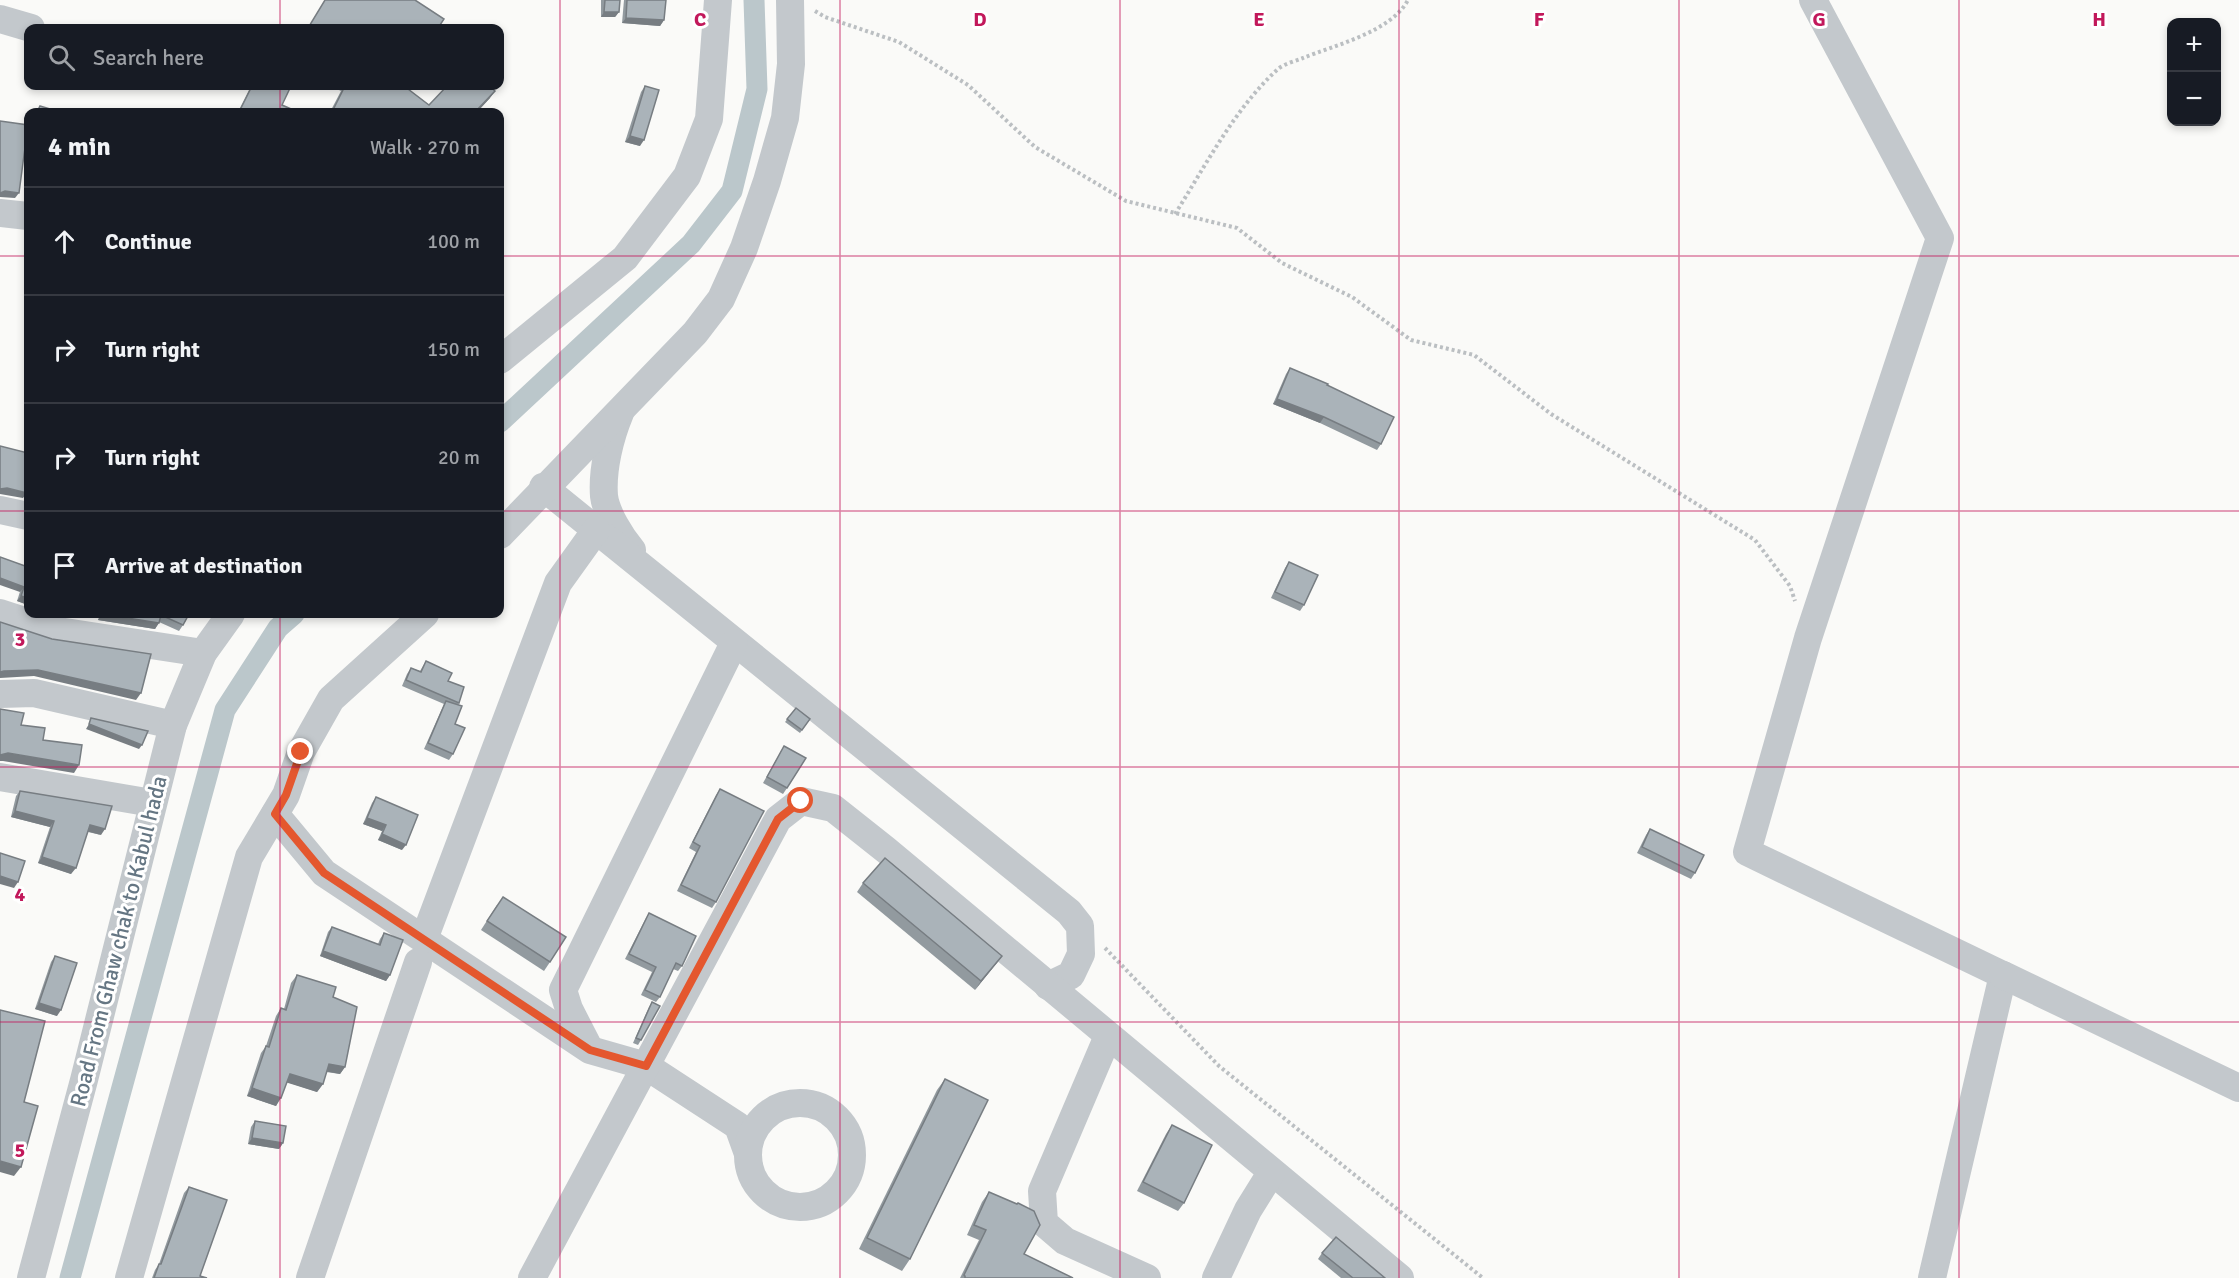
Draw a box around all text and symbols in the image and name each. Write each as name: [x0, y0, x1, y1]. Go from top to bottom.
text: C: [694, 7, 706, 32]
text: D: [973, 7, 987, 32]
text: E: [1253, 7, 1265, 32]
text: F: [1534, 7, 1545, 32]
text: G: [1812, 7, 1826, 32]
text: H: [2092, 7, 2106, 32]
map controls: [2167, 18, 2221, 126]
button: +: [2167, 18, 2221, 72]
search box: [24, 24, 504, 90]
icon: search: [45, 41, 78, 74]
text: Search here: [93, 44, 204, 71]
button: −: [2167, 72, 2221, 126]
text: 4 min: [48, 131, 111, 163]
text: Walk · 270 m: [370, 135, 480, 160]
icon: ahead: [48, 225, 81, 258]
text: Continue: [105, 228, 192, 255]
text: 100 m: [427, 229, 480, 254]
icon: right: [48, 333, 81, 366]
text: Turn right: [105, 336, 200, 363]
text: 150 m: [427, 337, 480, 362]
icon: right: [48, 441, 81, 474]
text: Turn right: [105, 444, 200, 471]
text: 20 m: [438, 445, 480, 470]
icon: arrive: [48, 549, 81, 582]
text: Arrive at destination: [105, 552, 302, 579]
text: 3: [15, 627, 25, 652]
route end: [287, 738, 313, 764]
street label: Road From Ghaw chak to Kabul hada: [64, 773, 173, 1110]
route start: [787, 787, 813, 813]
text: 4: [15, 882, 26, 907]
text: 5: [15, 1138, 25, 1163]

